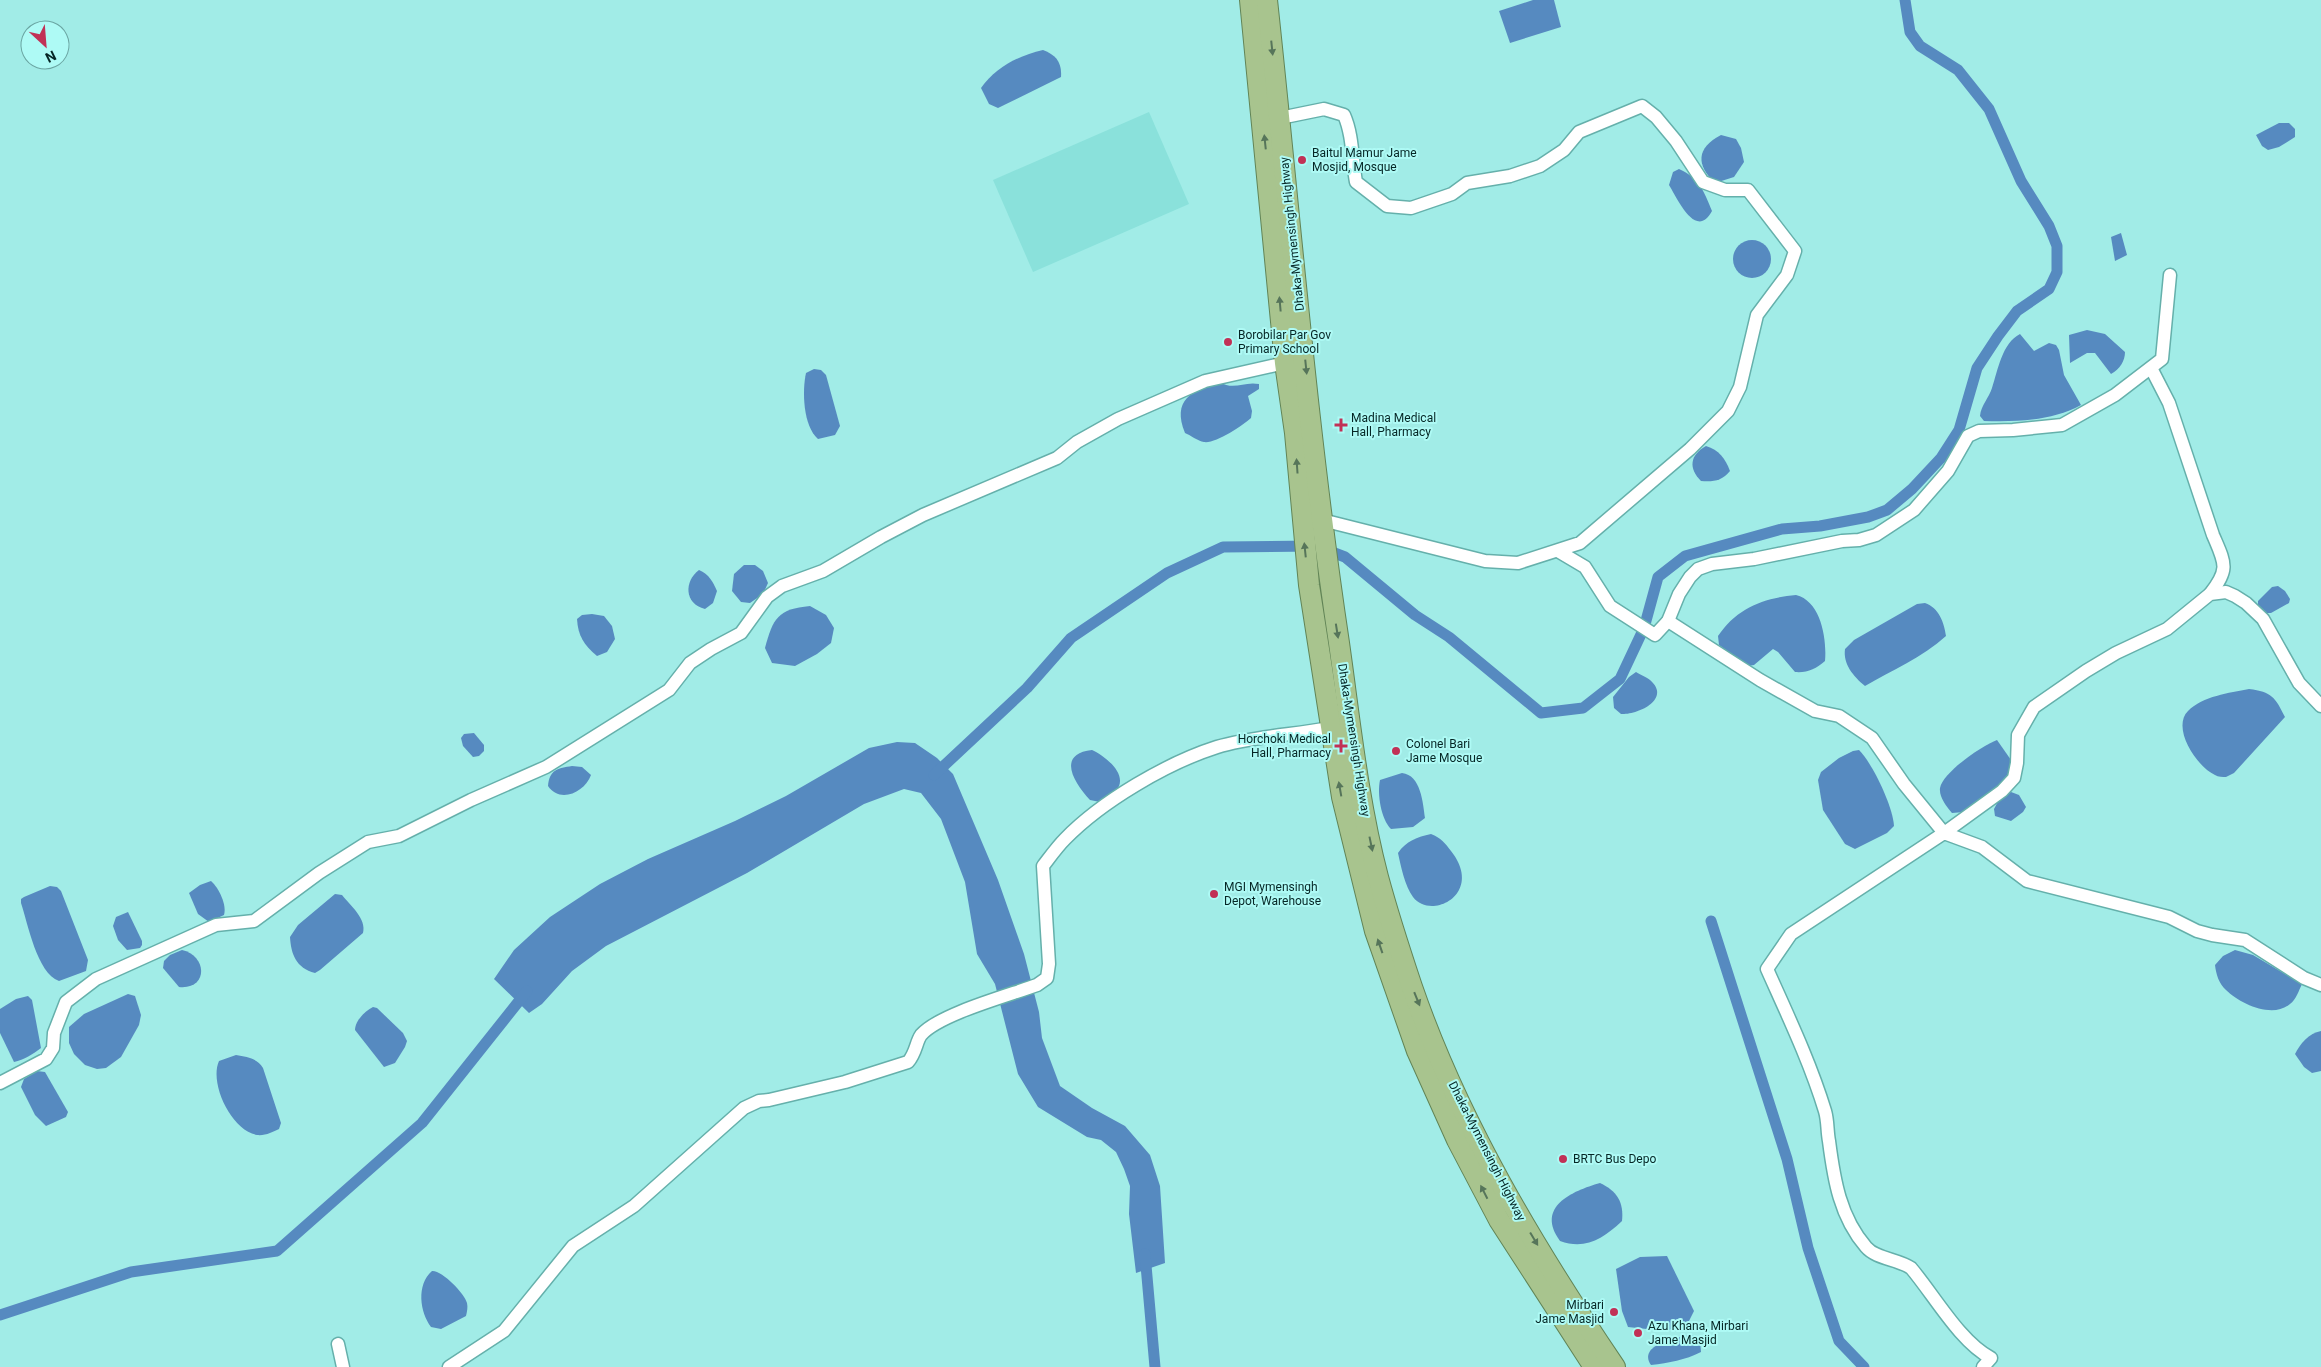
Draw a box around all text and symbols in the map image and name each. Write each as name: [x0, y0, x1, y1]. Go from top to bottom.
north arrow: [20, 20, 70, 70]
one-way arrow: [1268, 41, 1276, 57]
text: N: [43, 47, 59, 66]
one-way arrow: [1261, 134, 1269, 150]
place label: Baitul Mamur Jame Mosjid, Mosque: [1312, 146, 1417, 174]
marker: Baitul Mamur Jame Mosjid, Mosque: [1296, 154, 1308, 166]
street label: Dhaka-Mymensingh Highway: [1277, 156, 1307, 312]
one-way arrow: [1276, 296, 1284, 312]
place label: Borobilar Par Gov Primary School: [1238, 328, 1331, 356]
marker: Borobilar Par Gov Primary School: [1222, 336, 1234, 348]
one-way arrow: [1302, 359, 1310, 375]
place label: Madina Medical Hall, Pharmacy: [1351, 411, 1436, 439]
marker: Madina Medical Hall, Pharmacy: [1335, 419, 1347, 431]
one-way arrow: [1293, 457, 1301, 473]
one-way arrow: [1301, 541, 1309, 557]
one-way arrow: [1333, 624, 1341, 640]
street label: Dhaka-Mymensingh Highway: [1335, 663, 1373, 818]
place label: Horchoki Medical Hall, Pharmacy: [1238, 732, 1331, 760]
place label: Colonel Bari Jame Mosque: [1406, 737, 1482, 765]
marker: Horchoki Medical Hall, Pharmacy: [1335, 740, 1347, 752]
marker: Colonel Bari Jame Mosque: [1390, 745, 1402, 757]
one-way arrow: [1336, 781, 1344, 797]
one-way arrow: [1367, 836, 1375, 851]
place label: MGI Mymensingh Depot, Warehouse: [1224, 880, 1321, 908]
marker: MGI Mymensingh Depot, Warehouse: [1208, 888, 1220, 900]
one-way arrow: [1376, 939, 1384, 954]
one-way arrow: [1413, 992, 1421, 1007]
street label: Dhaka-Mymensingh Highway: [1446, 1079, 1528, 1223]
place label: BRTC Bus Depo: [1573, 1152, 1656, 1166]
marker: BRTC Bus Depo: [1557, 1153, 1569, 1165]
one-way arrow: [1480, 1185, 1488, 1200]
one-way arrow: [1529, 1233, 1539, 1246]
place label: Mirbari Jame Masjid: [1535, 1298, 1604, 1326]
marker: Mirbari Jame Masjid: [1608, 1306, 1620, 1318]
place label: Azu Khana, Mirbari Jame Masjid: [1648, 1319, 1748, 1347]
marker: Azu Khana, Mirbari Jame Masjid: [1632, 1327, 1644, 1339]

